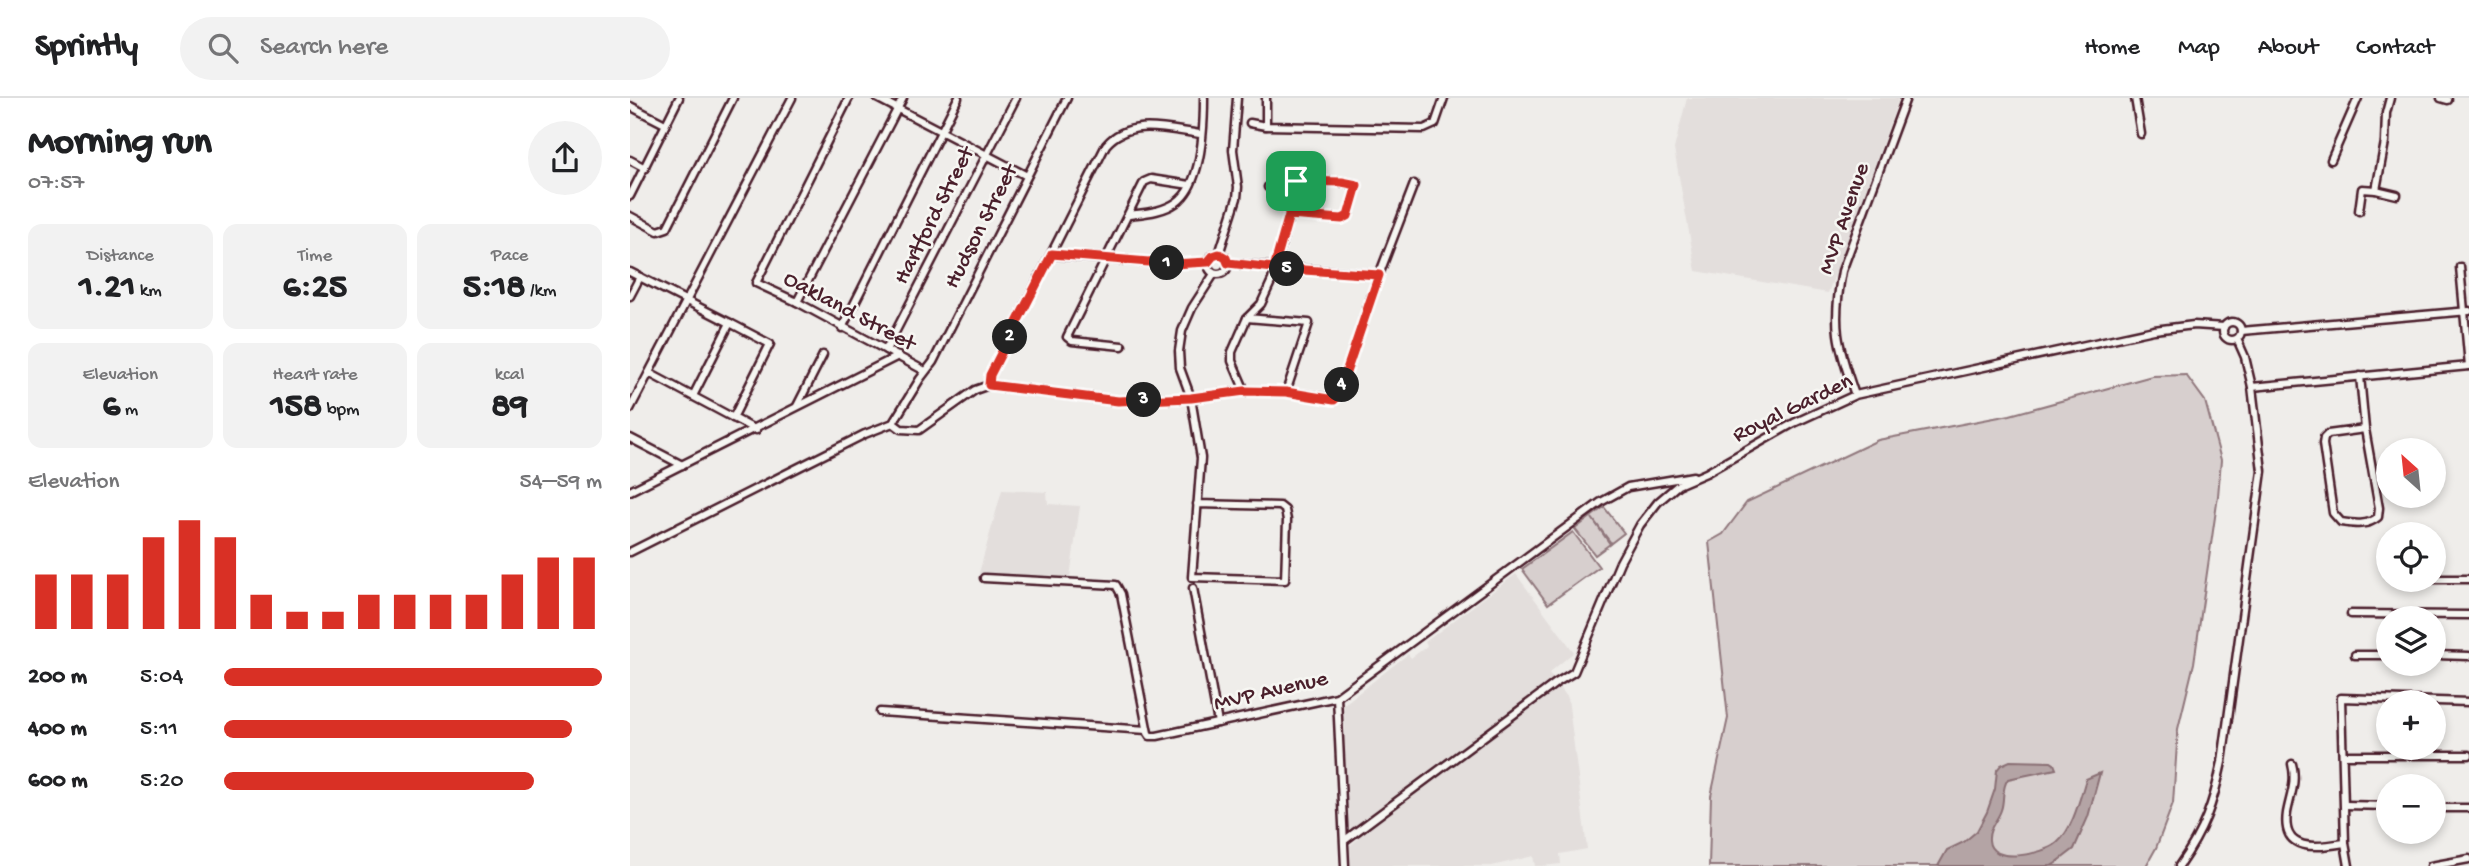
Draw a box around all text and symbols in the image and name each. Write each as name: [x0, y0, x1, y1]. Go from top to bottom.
search box: [180, 17, 670, 80]
text: Sprintly: [35, 29, 138, 67]
icon: search: [204, 29, 242, 67]
text: Search here: [260, 33, 388, 64]
text: Home: [2084, 34, 2140, 63]
text: Map: [2178, 34, 2220, 63]
text: About: [2258, 34, 2318, 63]
text: Contact: [2356, 34, 2434, 63]
button: share: [528, 121, 602, 195]
text: Morning run: [28, 122, 212, 166]
street label: Hartford Street: [889, 141, 982, 289]
pin: [1266, 151, 1326, 211]
street label: Hudson Street: [939, 159, 1026, 294]
street label: MVP Avenue: [1813, 159, 1877, 278]
icon: arrive: [1277, 162, 1315, 200]
text: 07:57: [28, 170, 84, 197]
text: Distance: [87, 245, 154, 268]
text: Time: [298, 245, 332, 268]
text: Pace: [491, 245, 528, 268]
pin: 1: [1150, 246, 1184, 280]
text: 1: [1163, 251, 1170, 274]
pin: 5: [1270, 252, 1304, 286]
text: 5: [1282, 257, 1292, 280]
street label: Oakland Street: [778, 266, 921, 359]
text: 1.21: [79, 268, 135, 309]
text: 6:25: [283, 268, 347, 309]
text: 5:18: [463, 268, 526, 309]
text: km: [135, 280, 162, 303]
text: /km: [526, 280, 557, 303]
pin: 2: [992, 320, 1028, 354]
text: 2: [1005, 325, 1014, 348]
text: Elevation: [83, 364, 158, 387]
text: Heart rate: [272, 364, 358, 387]
text: kcal: [495, 364, 525, 387]
pin: 4: [1324, 368, 1360, 402]
street label: Royal Garden: [1729, 368, 1858, 450]
text: 4: [1337, 373, 1346, 396]
pin: 3: [1126, 382, 1162, 418]
text: 6: [102, 387, 120, 428]
text: 158: [270, 387, 322, 428]
text: 89: [491, 387, 528, 428]
text: 3: [1139, 388, 1148, 411]
text: m: [120, 399, 138, 422]
text: bpm: [322, 399, 360, 422]
north arrow: [2376, 438, 2446, 508]
map controls: [2376, 438, 2446, 844]
text: Elevation: [28, 469, 119, 496]
text: 54–59 m: [520, 469, 602, 496]
button: locate: [2376, 522, 2446, 592]
button: layers: [2376, 606, 2446, 676]
text: 200 m: [28, 664, 87, 691]
text: 5:04: [140, 664, 183, 691]
street label: MVP Avenue: [1211, 666, 1332, 718]
button: +: [2376, 690, 2446, 760]
text: 400 m: [28, 716, 87, 743]
text: 5:11: [140, 716, 178, 743]
text: 600 m: [28, 768, 88, 795]
text: 5:20: [140, 768, 184, 795]
button: −: [2376, 774, 2446, 844]

